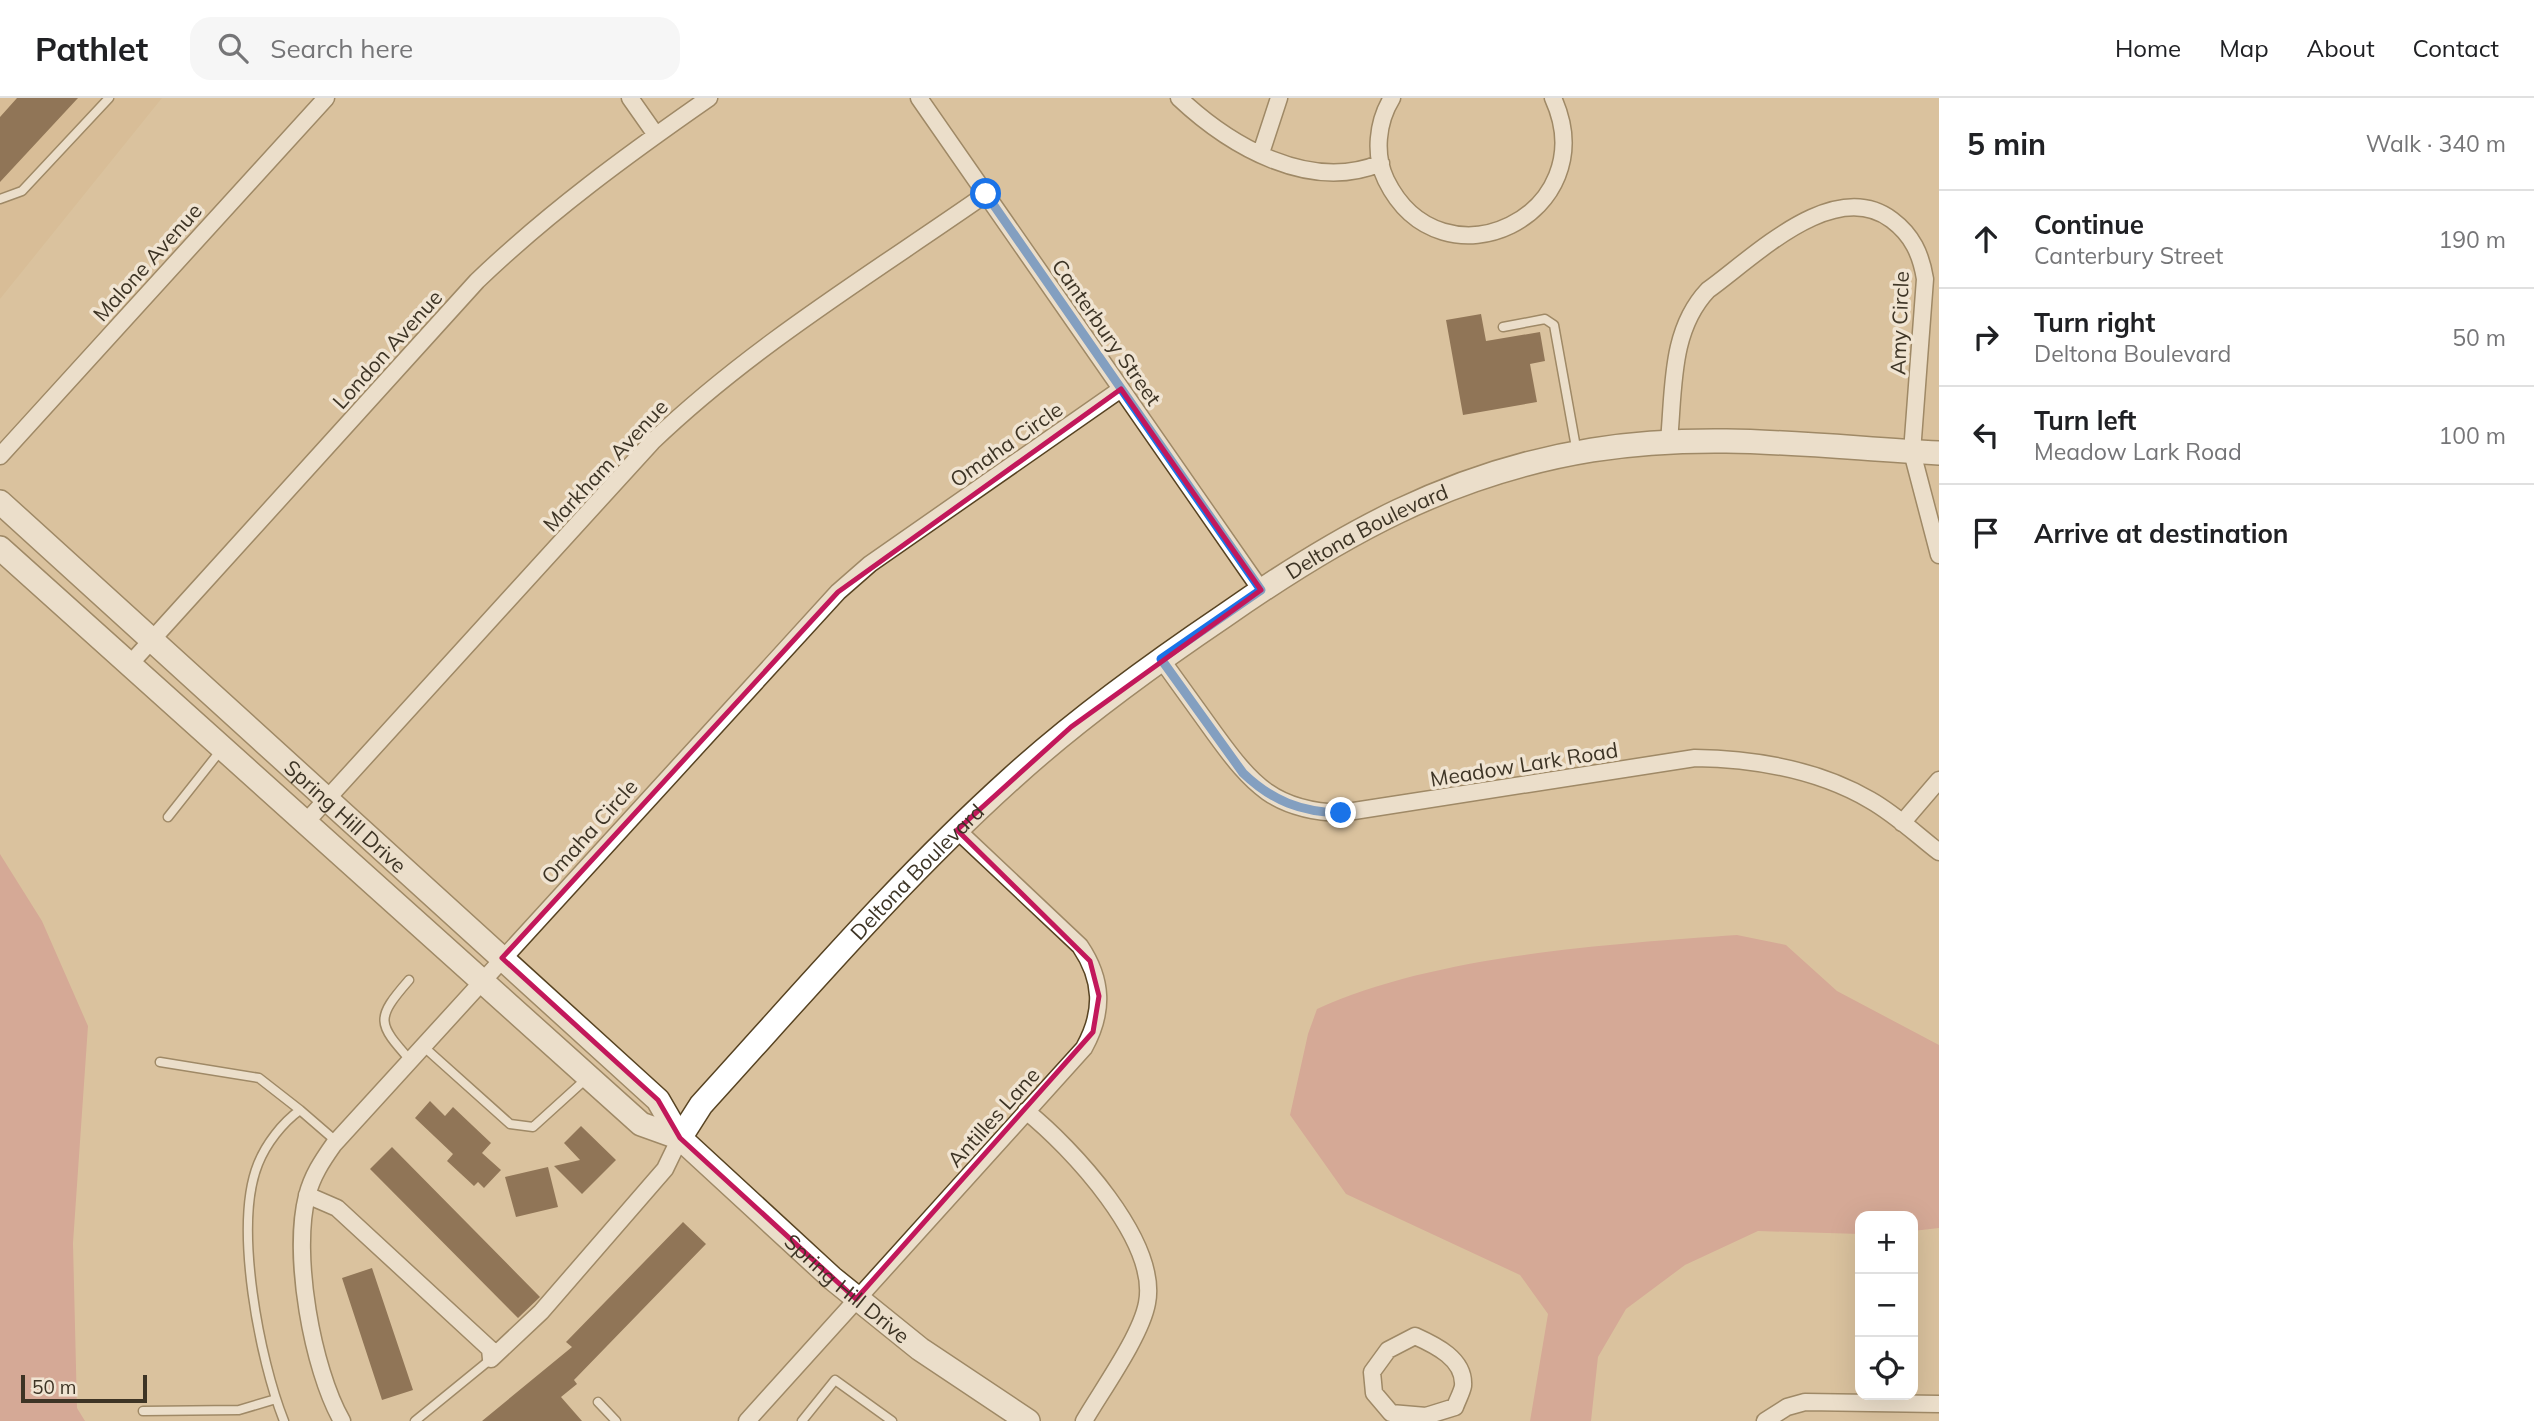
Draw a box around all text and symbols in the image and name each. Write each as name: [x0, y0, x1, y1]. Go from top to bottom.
search box: [190, 17, 680, 80]
text: Pathlet: [35, 28, 148, 69]
icon: search: [214, 29, 252, 67]
text: Search here: [270, 32, 413, 65]
text: Home: [2115, 33, 2181, 63]
text: Map: [2219, 33, 2269, 63]
text: About: [2307, 33, 2375, 63]
text: Contact: [2413, 33, 2499, 63]
text: 5 min: [1967, 125, 2046, 163]
text: Walk · 340 m: [2366, 129, 2506, 158]
route start: [970, 178, 1001, 209]
street label: Malone Avenue: [87, 198, 207, 326]
text: Continue: [2034, 208, 2144, 241]
icon: ahead: [1967, 220, 2005, 258]
text: 190 m: [2438, 225, 2506, 254]
text: Canterbury Street: [2034, 241, 2223, 270]
street label: Canterbury Street: [1047, 254, 1167, 410]
street label: Amy Circle: [1884, 271, 1914, 375]
street label: London Avenue: [327, 284, 447, 414]
text: Turn right: [2034, 306, 2155, 339]
icon: right: [1967, 318, 2005, 356]
text: 50 m: [2452, 323, 2506, 352]
text: Deltona Boulevard: [2034, 339, 2231, 368]
street label: Markham Avenue: [537, 394, 673, 536]
street label: Omaha Circle: [945, 396, 1067, 492]
text: Turn left: [2034, 404, 2136, 437]
icon: left: [1967, 416, 2005, 454]
text: 100 m: [2438, 421, 2506, 450]
text: Meadow Lark Road: [2034, 437, 2242, 466]
street label: Deltona Boulevard: [1281, 478, 1452, 584]
icon: arrive: [1967, 514, 2005, 552]
text: Arrive at destination: [2034, 517, 2289, 550]
street label: Meadow Lark Road: [1428, 736, 1620, 792]
street label: Spring Hill Drive: [279, 754, 412, 878]
street label: Omaha Circle: [535, 774, 643, 888]
route end: [1325, 797, 1356, 828]
street label: Deltona Boulevard: [844, 798, 989, 945]
street label: Antilles Lane: [941, 1062, 1045, 1172]
map controls: [1855, 1211, 1918, 1400]
button: +: [1855, 1211, 1918, 1274]
street label: Spring Hill Drive: [779, 1228, 915, 1349]
button: −: [1855, 1274, 1918, 1337]
button: locate: [1855, 1337, 1918, 1400]
scale bar: [21, 1372, 147, 1404]
text: 50 m: [32, 1375, 76, 1399]

